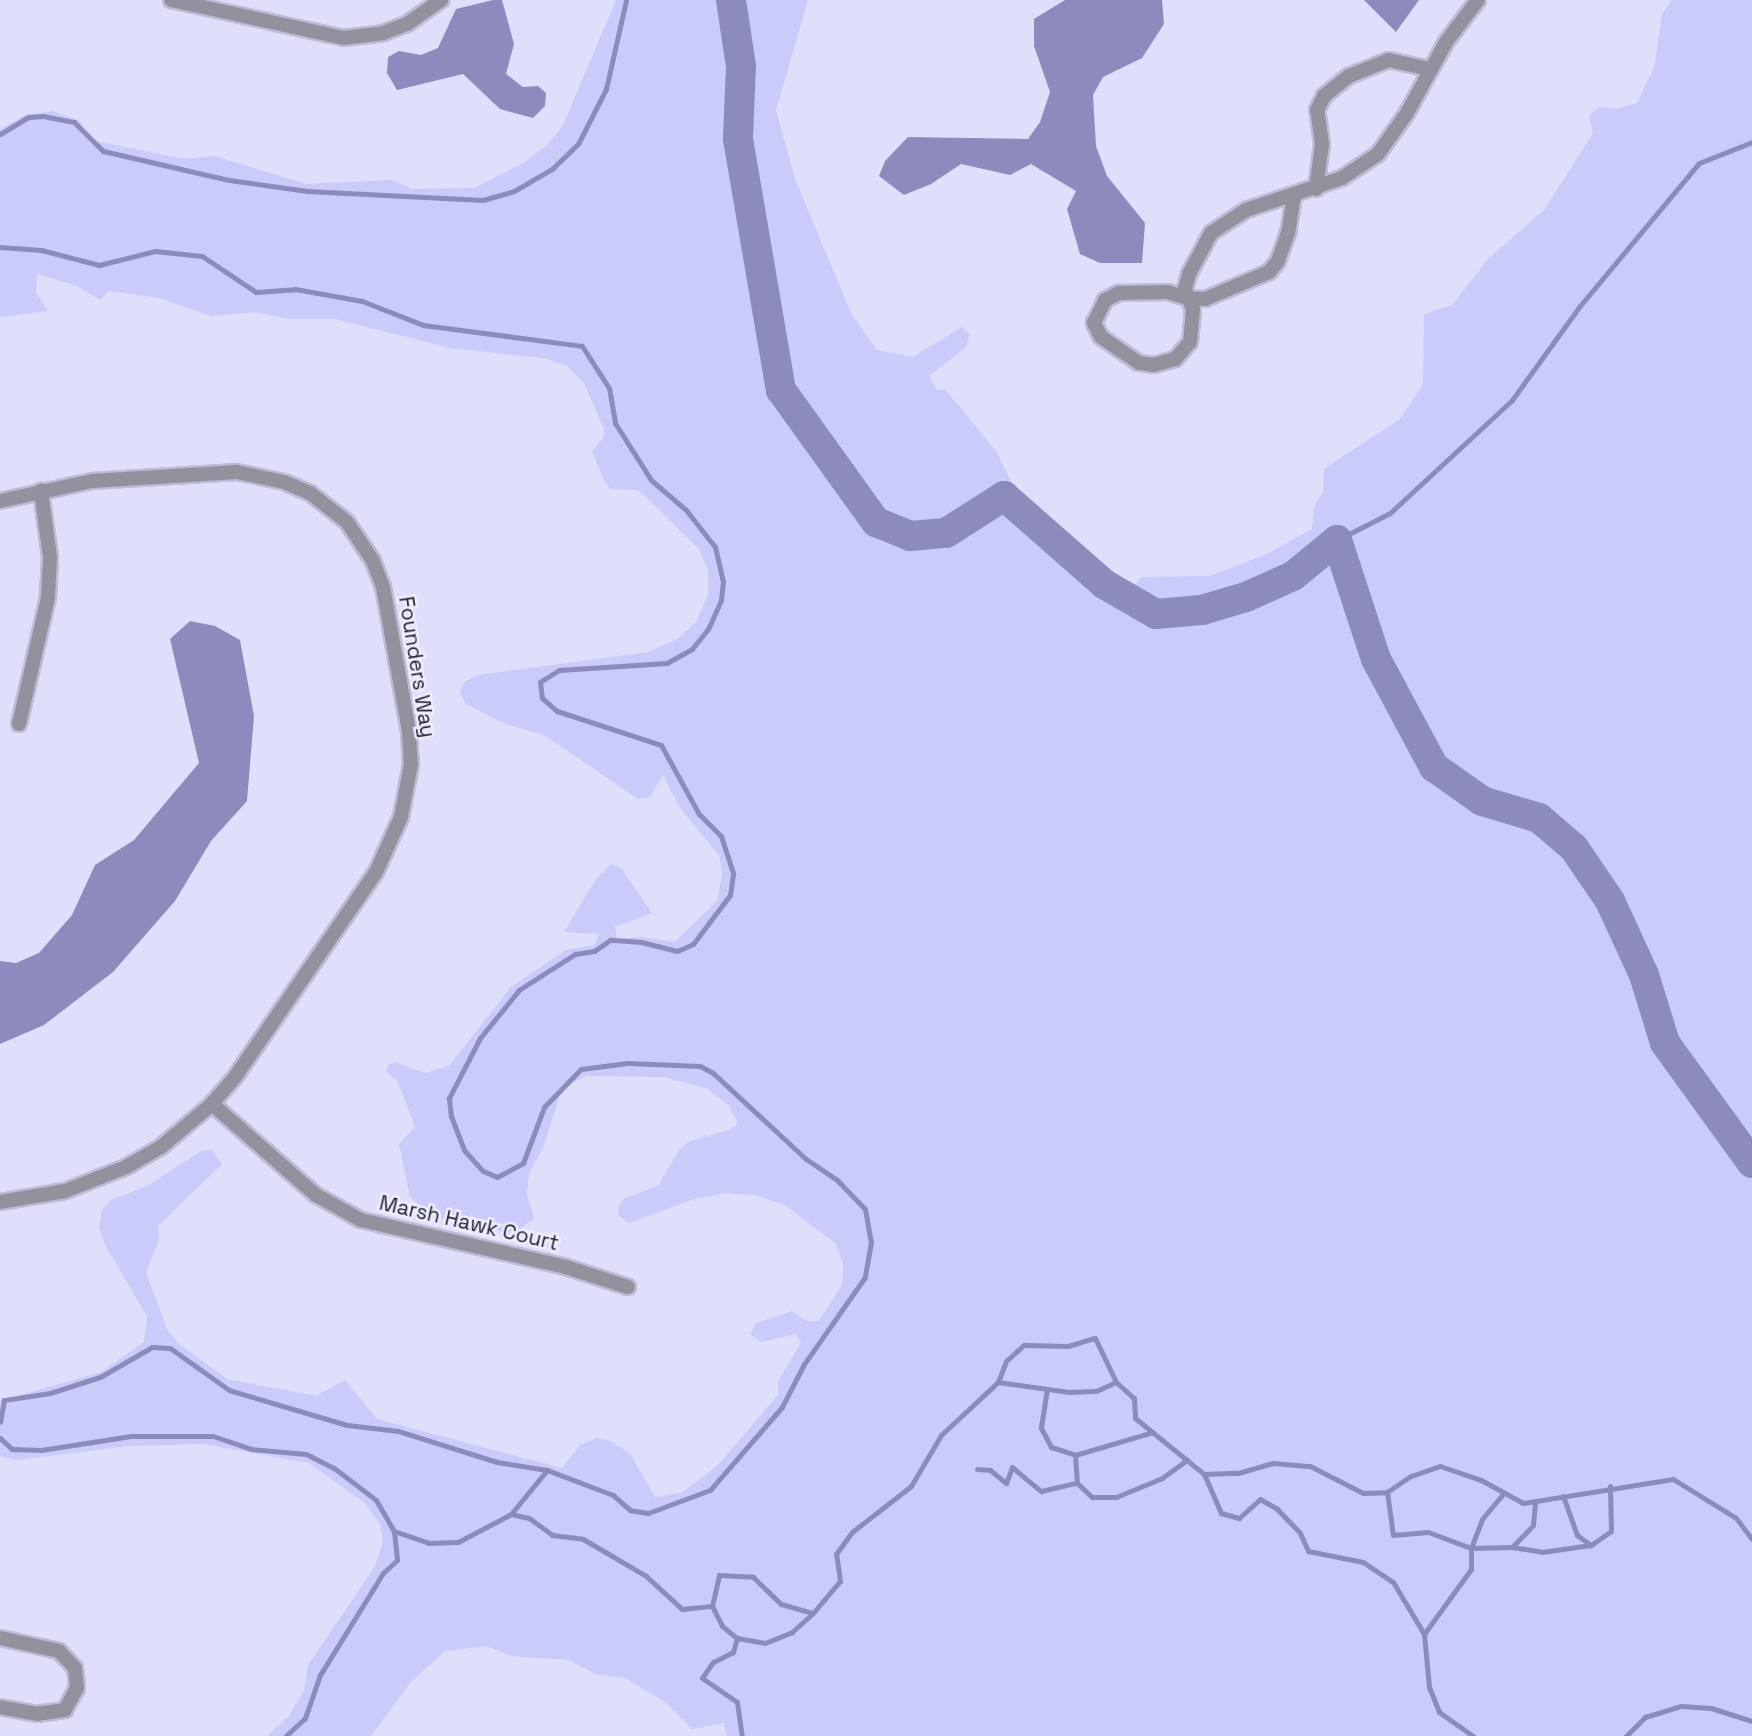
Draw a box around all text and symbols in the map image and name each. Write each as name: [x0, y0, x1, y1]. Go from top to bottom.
street label: Founders Way: [393, 594, 441, 740]
street label: Marsh Hawk Court: [377, 1190, 561, 1256]

